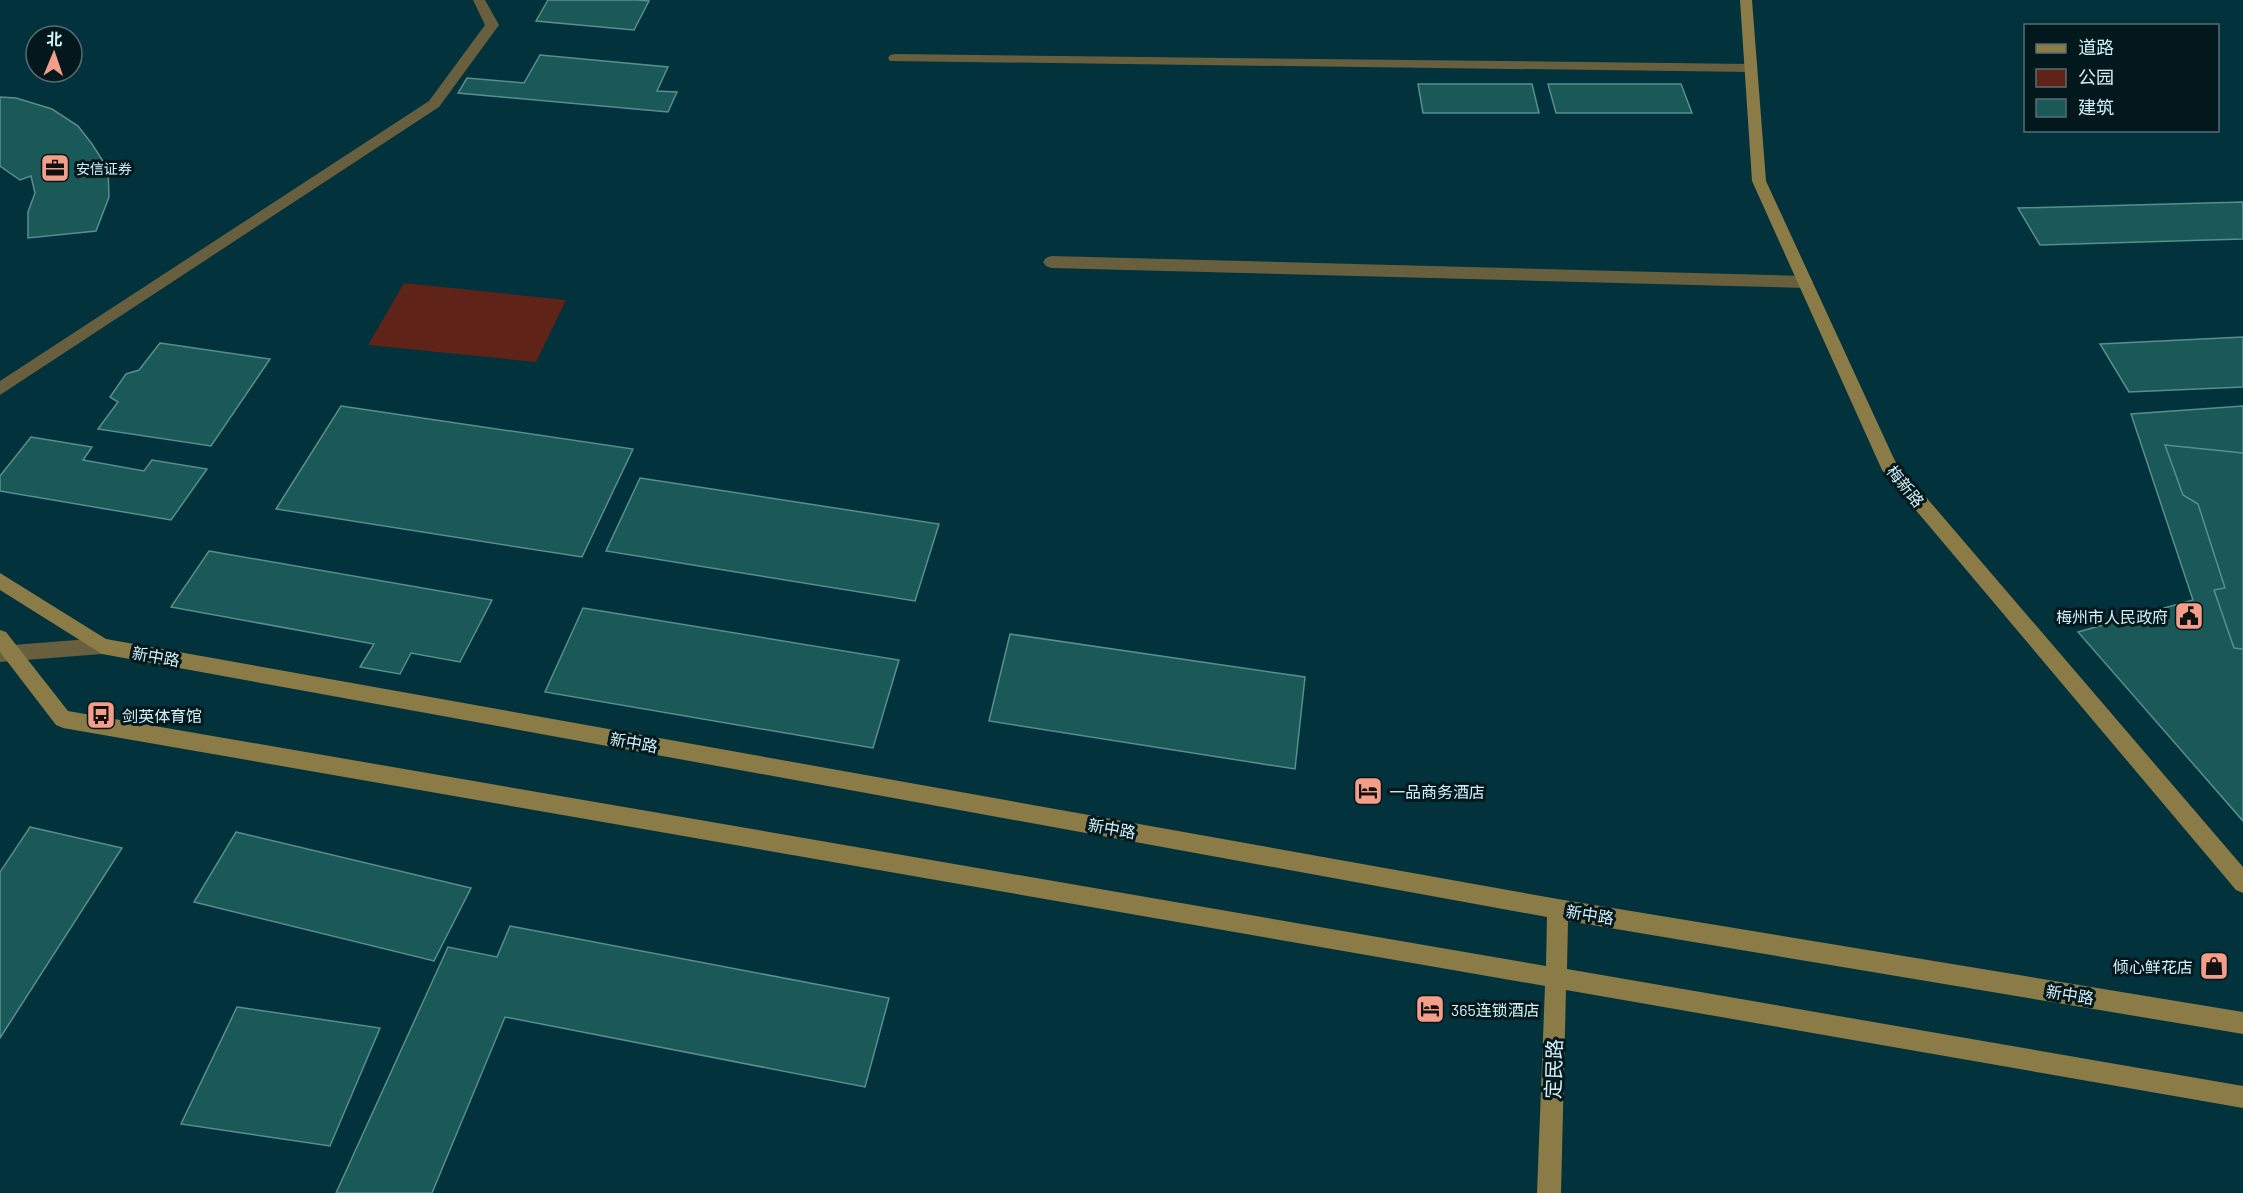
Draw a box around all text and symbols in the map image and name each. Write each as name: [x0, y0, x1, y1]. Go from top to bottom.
north arrow: [24, 24, 84, 84]
legend: [2024, 24, 2219, 132]
text: 北: [46, 29, 63, 48]
text: 道路: [2078, 36, 2114, 58]
text: 公园: [2078, 66, 2114, 88]
text: 建筑: [2078, 96, 2114, 118]
office icon: 安信证券: [39, 152, 71, 184]
place label: 安信证券: [76, 160, 132, 177]
street label: 梅新路: [1884, 461, 1928, 511]
public building icon: 梅州市人民政府: [2173, 600, 2205, 632]
place label: 梅州市人民政府: [2056, 607, 2168, 626]
street label: 新中路: [131, 642, 181, 670]
bus stop icon: 剑英体育馆: [85, 699, 117, 731]
place label: 剑英体育馆: [122, 706, 202, 725]
street label: 新中路: [609, 728, 659, 756]
hotel icon: 一品商务酒店: [1352, 775, 1384, 807]
place label: 一品商务酒店: [1389, 782, 1485, 801]
street label: 新中路: [1087, 814, 1137, 842]
street label: 新中路: [1565, 901, 1615, 927]
shop icon: 倾心鲜花店: [2198, 950, 2230, 982]
place label: 倾心鲜花店: [2113, 957, 2193, 976]
street label: 新中路: [2045, 981, 2095, 1007]
hotel icon: 365连锁酒店: [1414, 993, 1446, 1025]
place label: 365连锁酒店: [1451, 1000, 1540, 1019]
street label: 定民路: [1540, 1039, 1566, 1099]

